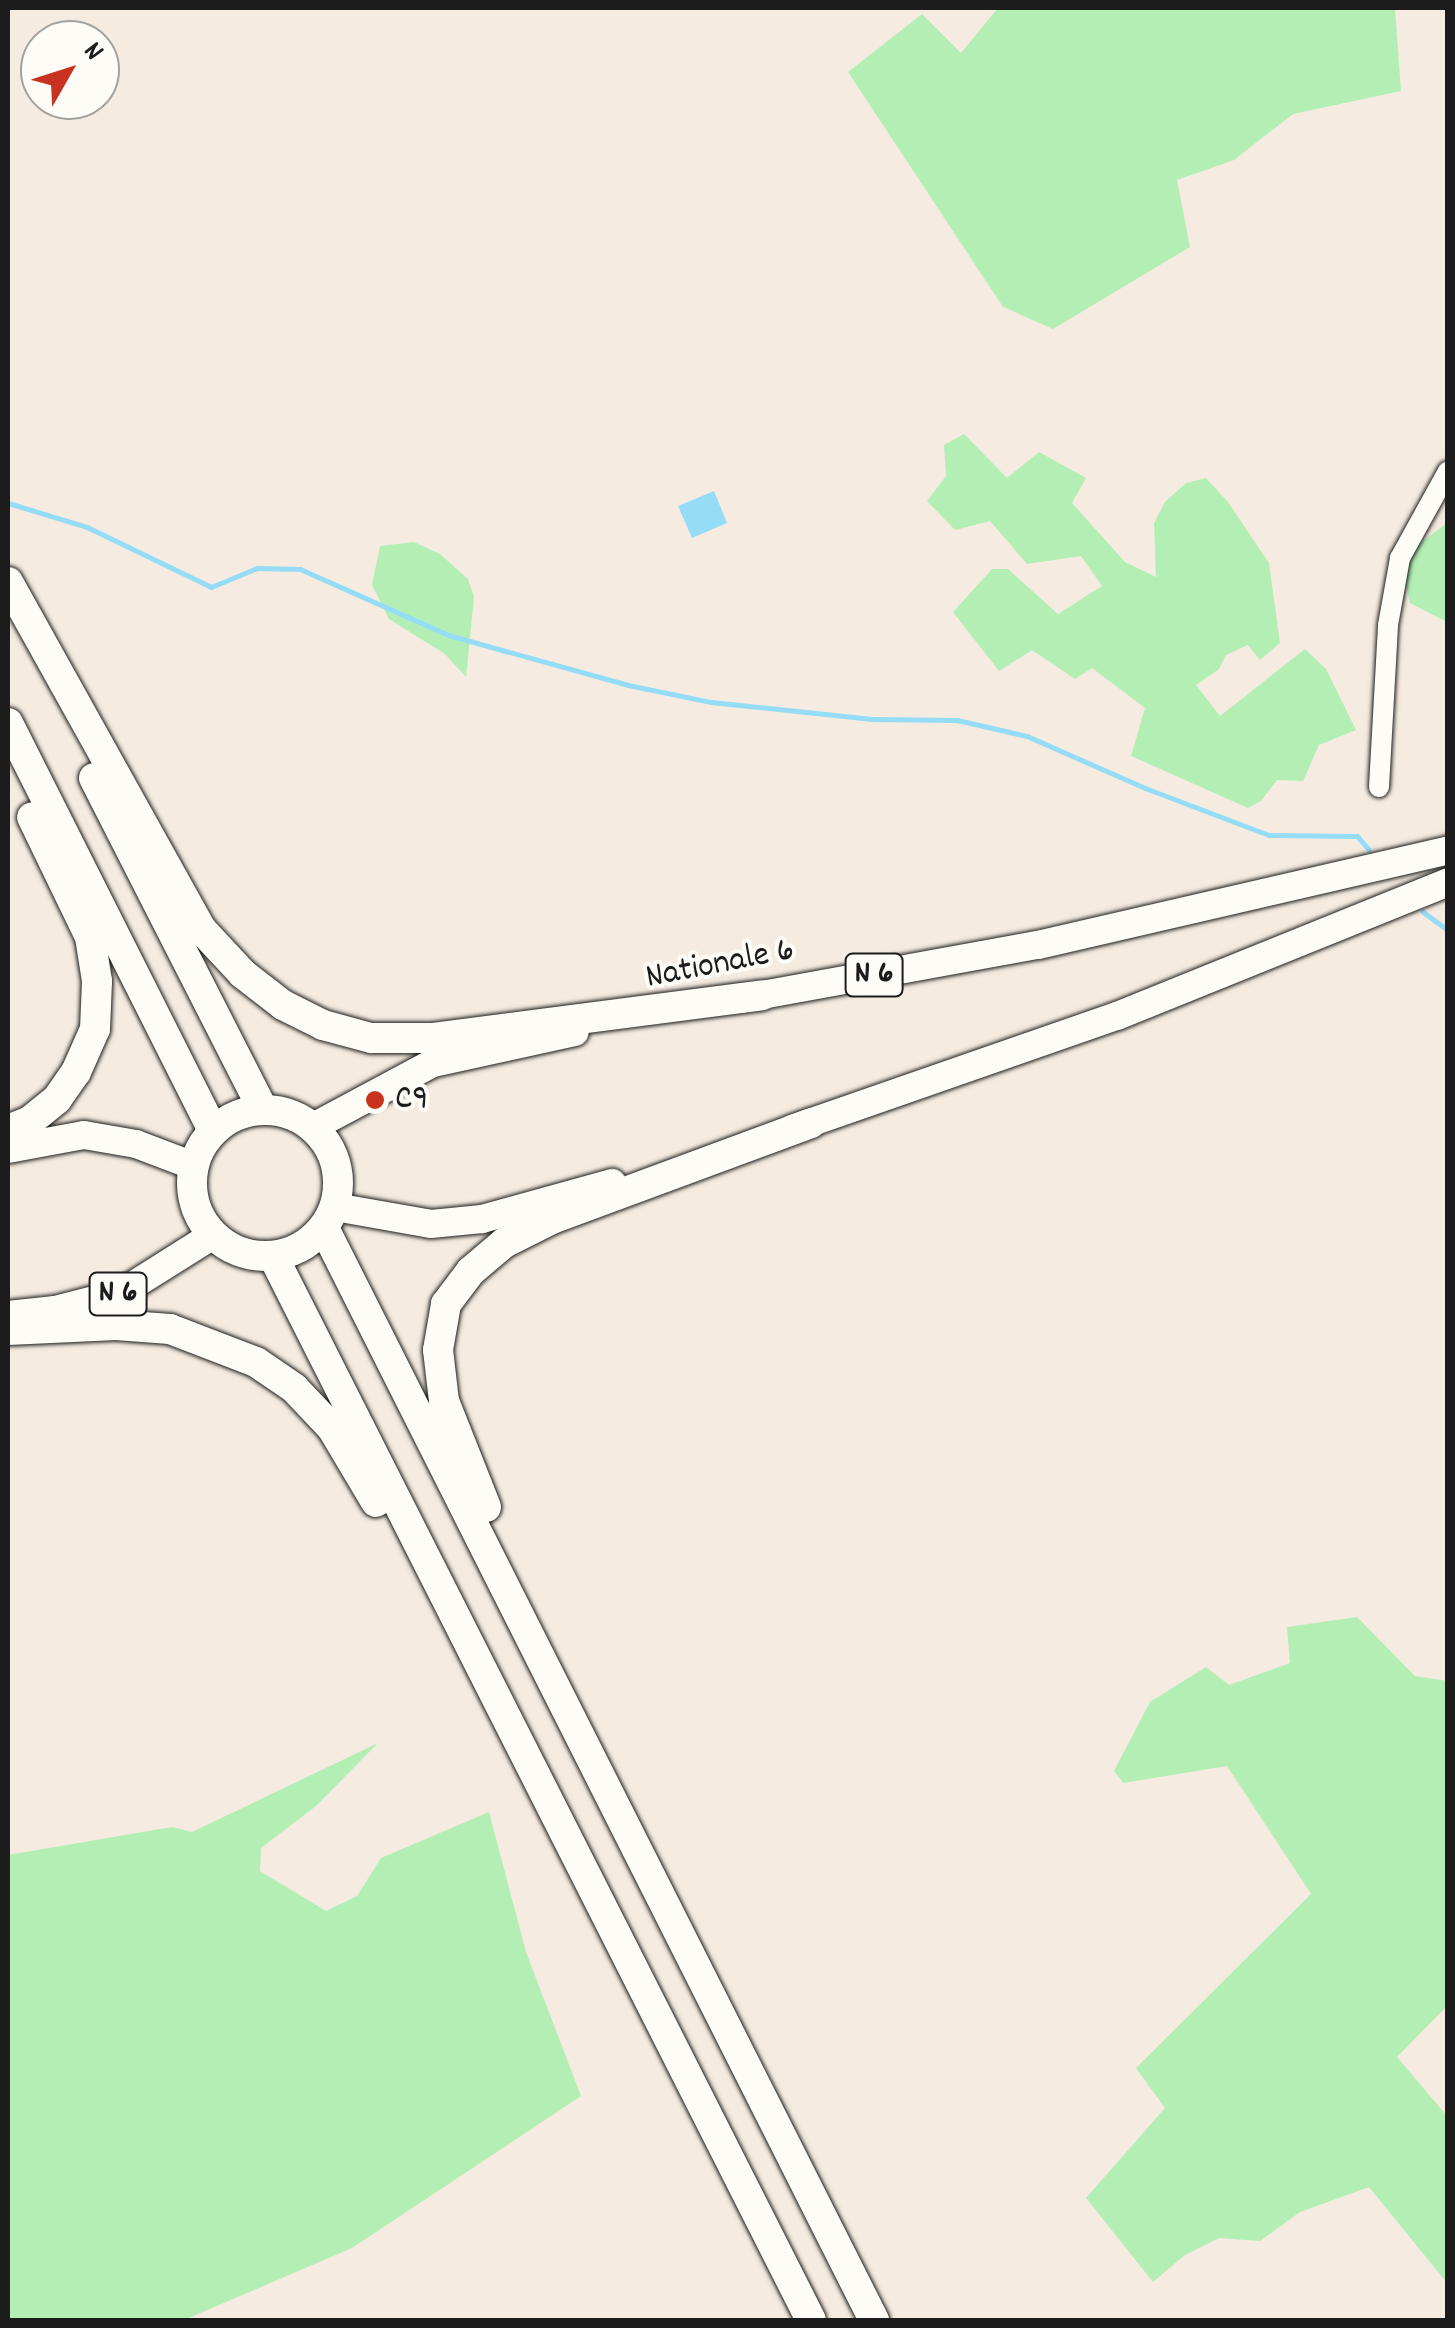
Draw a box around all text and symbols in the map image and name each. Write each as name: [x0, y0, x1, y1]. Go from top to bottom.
north arrow: [20, 20, 120, 120]
text: N: [72, 34, 112, 70]
street label: Nationale 6: [642, 930, 798, 1000]
road number: N 6: [844, 948, 904, 1002]
place label: C9: [395, 1079, 428, 1121]
marker: C9: [364, 1089, 386, 1111]
road number: N 6: [88, 1267, 148, 1321]

